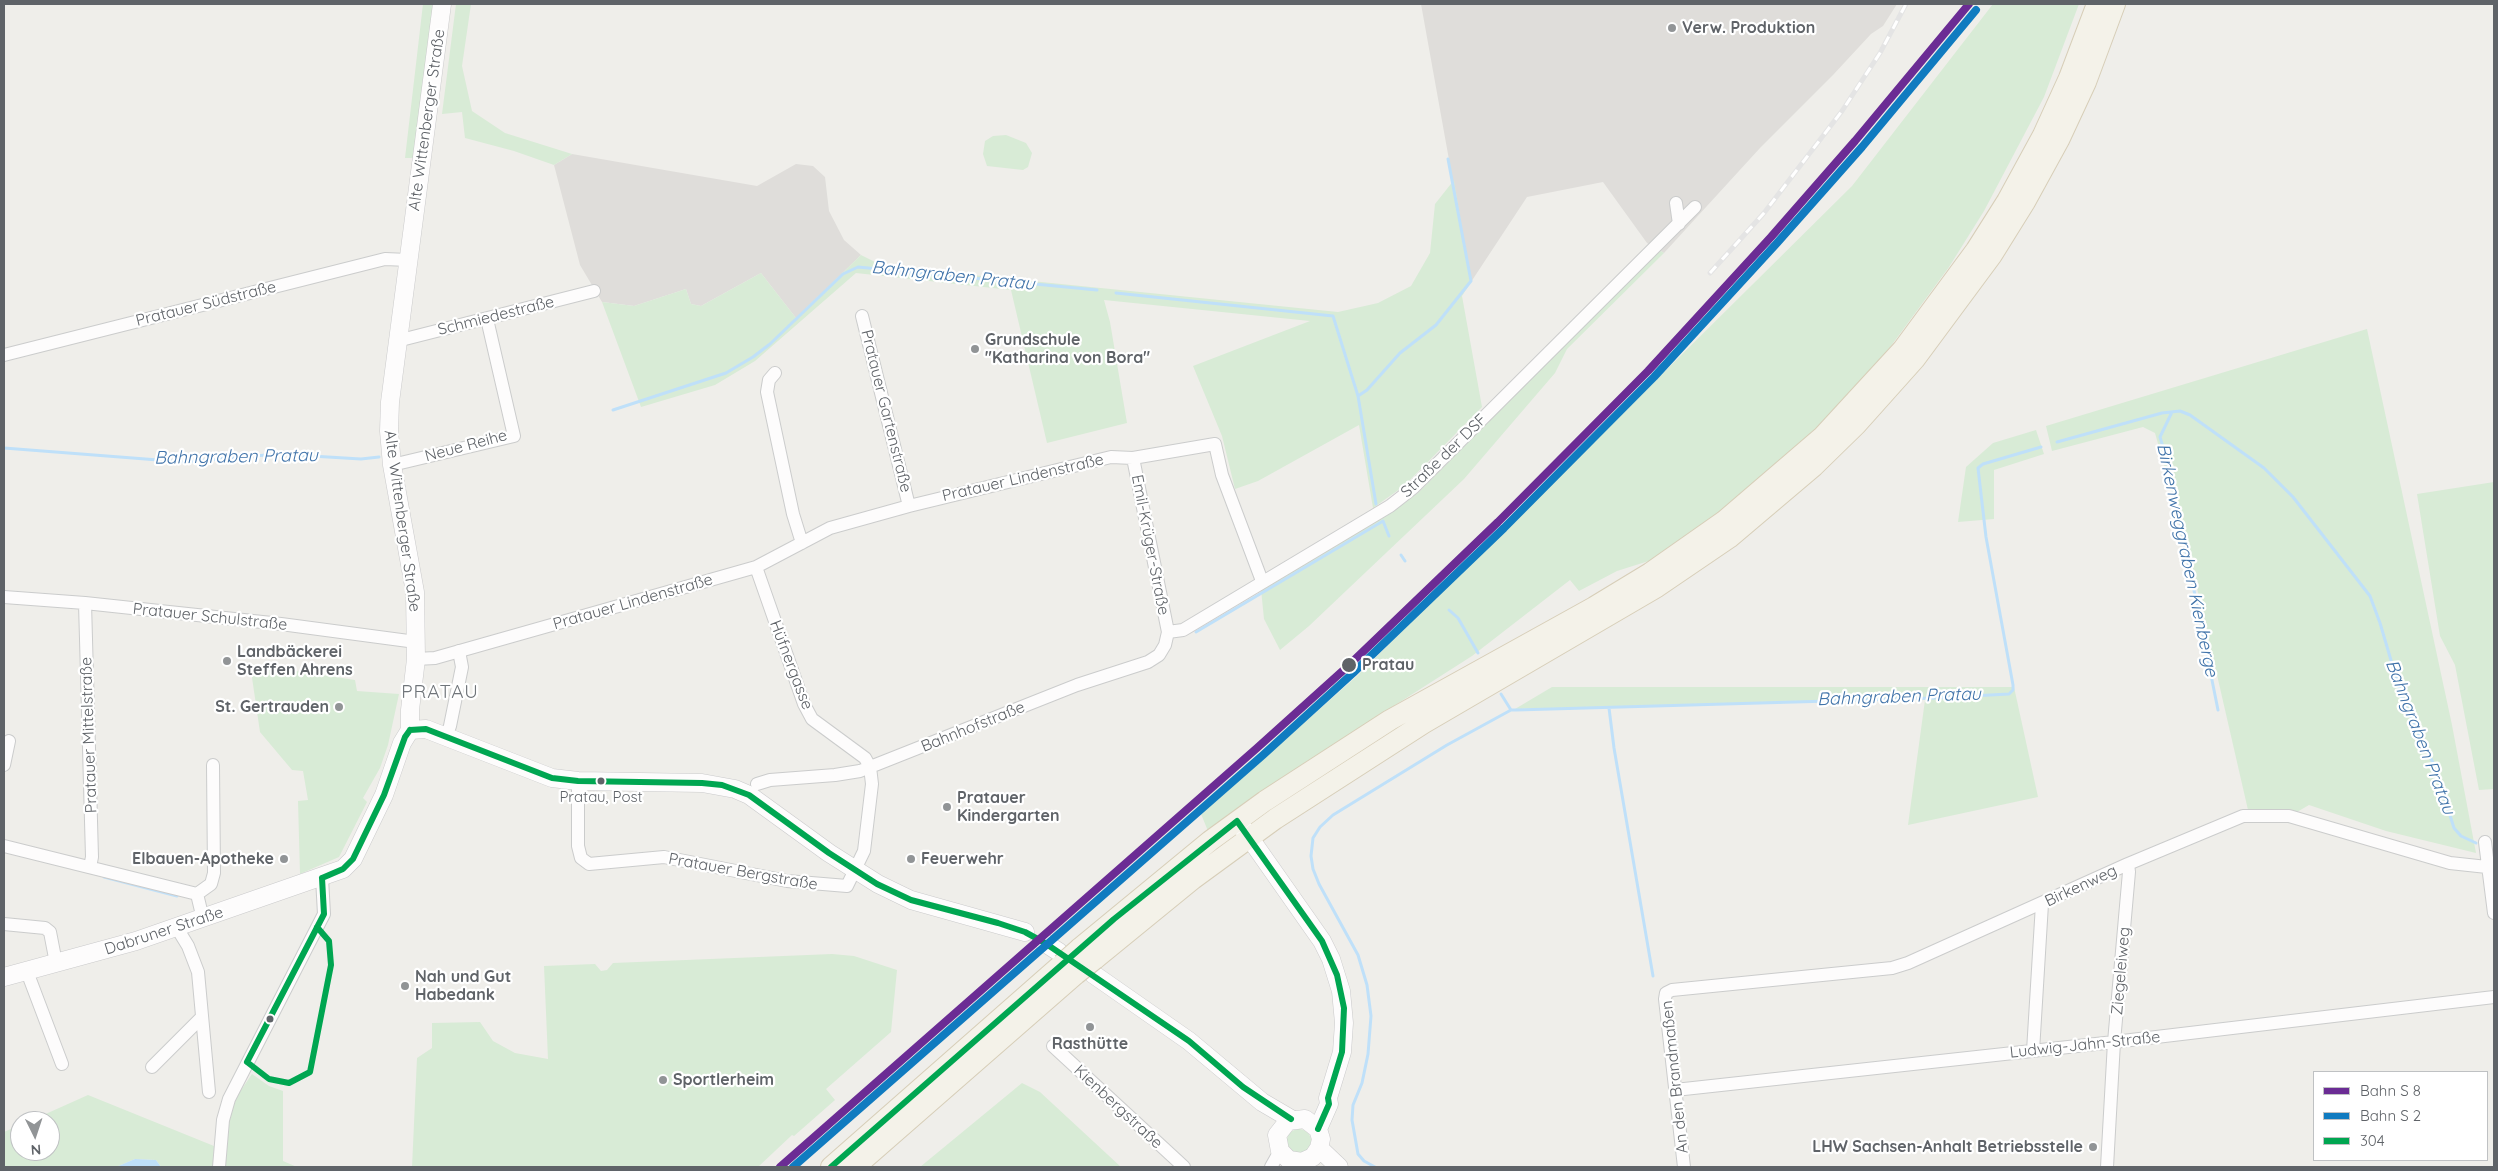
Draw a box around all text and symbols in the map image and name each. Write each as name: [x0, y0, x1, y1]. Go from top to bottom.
place label: Verw. Produktion: [1682, 18, 1815, 38]
marker: Verw. Produktion: [1666, 22, 1678, 34]
street label: Alte Wittenberger Straße: [405, 28, 449, 212]
water label: Bahngraben Pratau: [870, 257, 1036, 295]
street label: Pratauer Südstraße: [134, 277, 278, 331]
street label: Schmiedestraße: [436, 292, 556, 340]
street label: Pratauer Gartenstraße: [856, 328, 916, 494]
place label: Grundschule "Katharina von Bora": [985, 330, 1150, 368]
marker: Grundschule "Katharina von Bora": [969, 343, 981, 355]
street label: Straße der DSF: [1397, 410, 1491, 502]
street label: Neue Reihe: [423, 426, 509, 466]
street label: Alte Wittenberger Straße: [380, 429, 424, 613]
water label: Birkenweggraben Kienberge: [2152, 441, 2222, 679]
water label: Bahngraben Pratau: [154, 445, 318, 469]
street label: Pratauer Lindenstraße: [940, 450, 1106, 506]
street label: Emil-Krüger-Straße: [1127, 473, 1173, 617]
street label: Pratauer Lindenstraße: [551, 570, 715, 634]
street label: Pratauer Schulstraße: [132, 599, 288, 635]
street label: Hüfnergasse: [765, 618, 817, 712]
place label: Landbäckerei Steffen Ahrens: [237, 642, 353, 680]
marker: Landbäckerei Steffen Ahrens: [221, 655, 233, 667]
place label: Pratau: [1362, 655, 1414, 675]
marker: Pratau: [1340, 656, 1358, 674]
street label: Pratauer Mittelstraße: [77, 657, 101, 813]
water label: Bahngraben Pratau: [2381, 657, 2459, 817]
district label: PRATAU: [400, 681, 480, 703]
water label: Bahngraben Pratau: [1817, 683, 1981, 711]
place label: St. Gertrauden: [215, 697, 329, 717]
street label: Bahnhofstraße: [918, 697, 1028, 757]
marker: St. Gertrauden: [333, 701, 345, 713]
marker: Pratau, Post: [596, 776, 606, 786]
place label: Pratau, Post: [559, 788, 643, 806]
place label: Pratauer Kindergarten: [957, 788, 1060, 826]
marker: Pratauer Kindergarten: [941, 801, 953, 813]
place label: Elbauen-Apotheke: [132, 849, 274, 869]
street label: Pratauer Bergstraße: [667, 849, 819, 895]
place label: Feuerwehr: [921, 849, 1004, 869]
marker: Elbauen-Apotheke: [278, 853, 290, 865]
marker: Feuerwehr: [905, 853, 917, 865]
street label: Birkenweg: [2042, 861, 2120, 911]
street label: Dabruner Straße: [102, 903, 226, 959]
street label: Ziegeleiweg: [2108, 926, 2134, 1016]
place label: Nah und Gut Habedank: [415, 967, 511, 1005]
marker: Nah und Gut Habedank: [399, 980, 411, 992]
street label: An den Brandmaßen: [1657, 1000, 1693, 1154]
unlabelled marker: [265, 1014, 275, 1024]
marker: Rasthütte: [1084, 1021, 1096, 1033]
street label: Ludwig-Jahn-Straße: [2009, 1028, 2161, 1062]
place label: Rasthütte: [1052, 1034, 1128, 1054]
street label: Kienbergstraße: [1070, 1061, 1166, 1153]
place label: Sportlerheim: [673, 1070, 774, 1090]
legend: [2313, 1071, 2488, 1161]
marker: Sportlerheim: [657, 1074, 669, 1086]
text: Bahn S 8: [2360, 1081, 2421, 1100]
text: Bahn S 2: [2360, 1106, 2421, 1125]
north arrow: [10, 1111, 60, 1161]
text: 304: [2360, 1131, 2385, 1150]
place label: LHW Sachsen-Anhalt Betriebsstelle: [1812, 1137, 2083, 1157]
text: N: [30, 1141, 42, 1159]
marker: LHW Sachsen-Anhalt Betriebsstelle: [2087, 1141, 2099, 1153]

